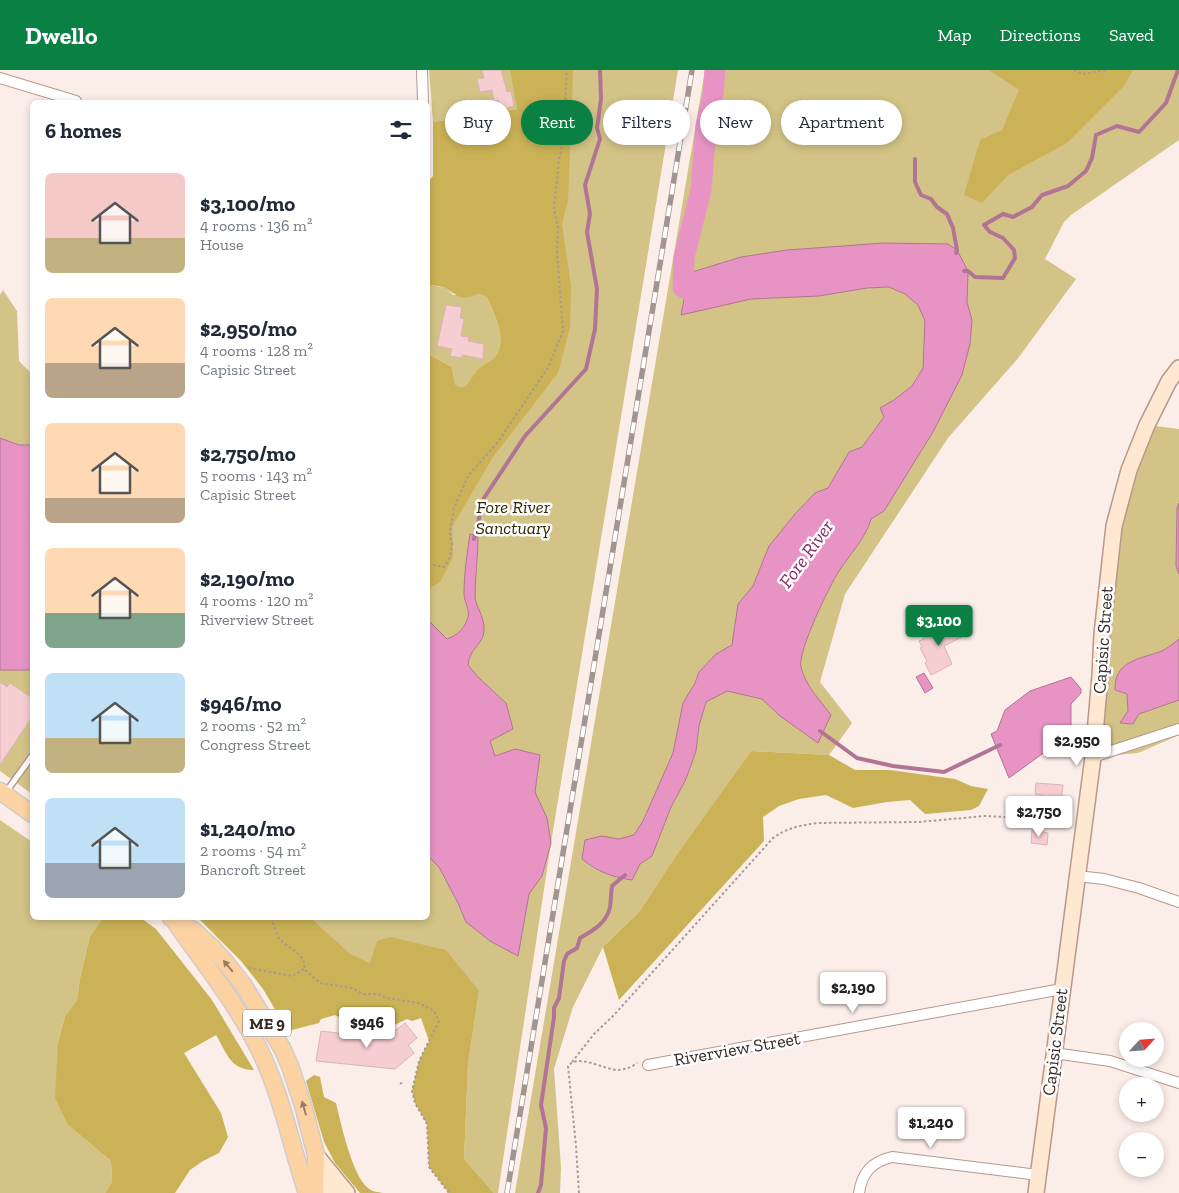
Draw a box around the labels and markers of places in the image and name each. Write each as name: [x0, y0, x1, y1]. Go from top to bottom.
pin: $3,100: [898, 604, 980, 647]
pin: $2,950: [1036, 724, 1118, 767]
pin: $2,750: [998, 796, 1080, 838]
pin: $2,190: [812, 972, 894, 1014]
pin: $946: [337, 1006, 397, 1049]
pin: $1,240: [890, 1106, 972, 1149]

